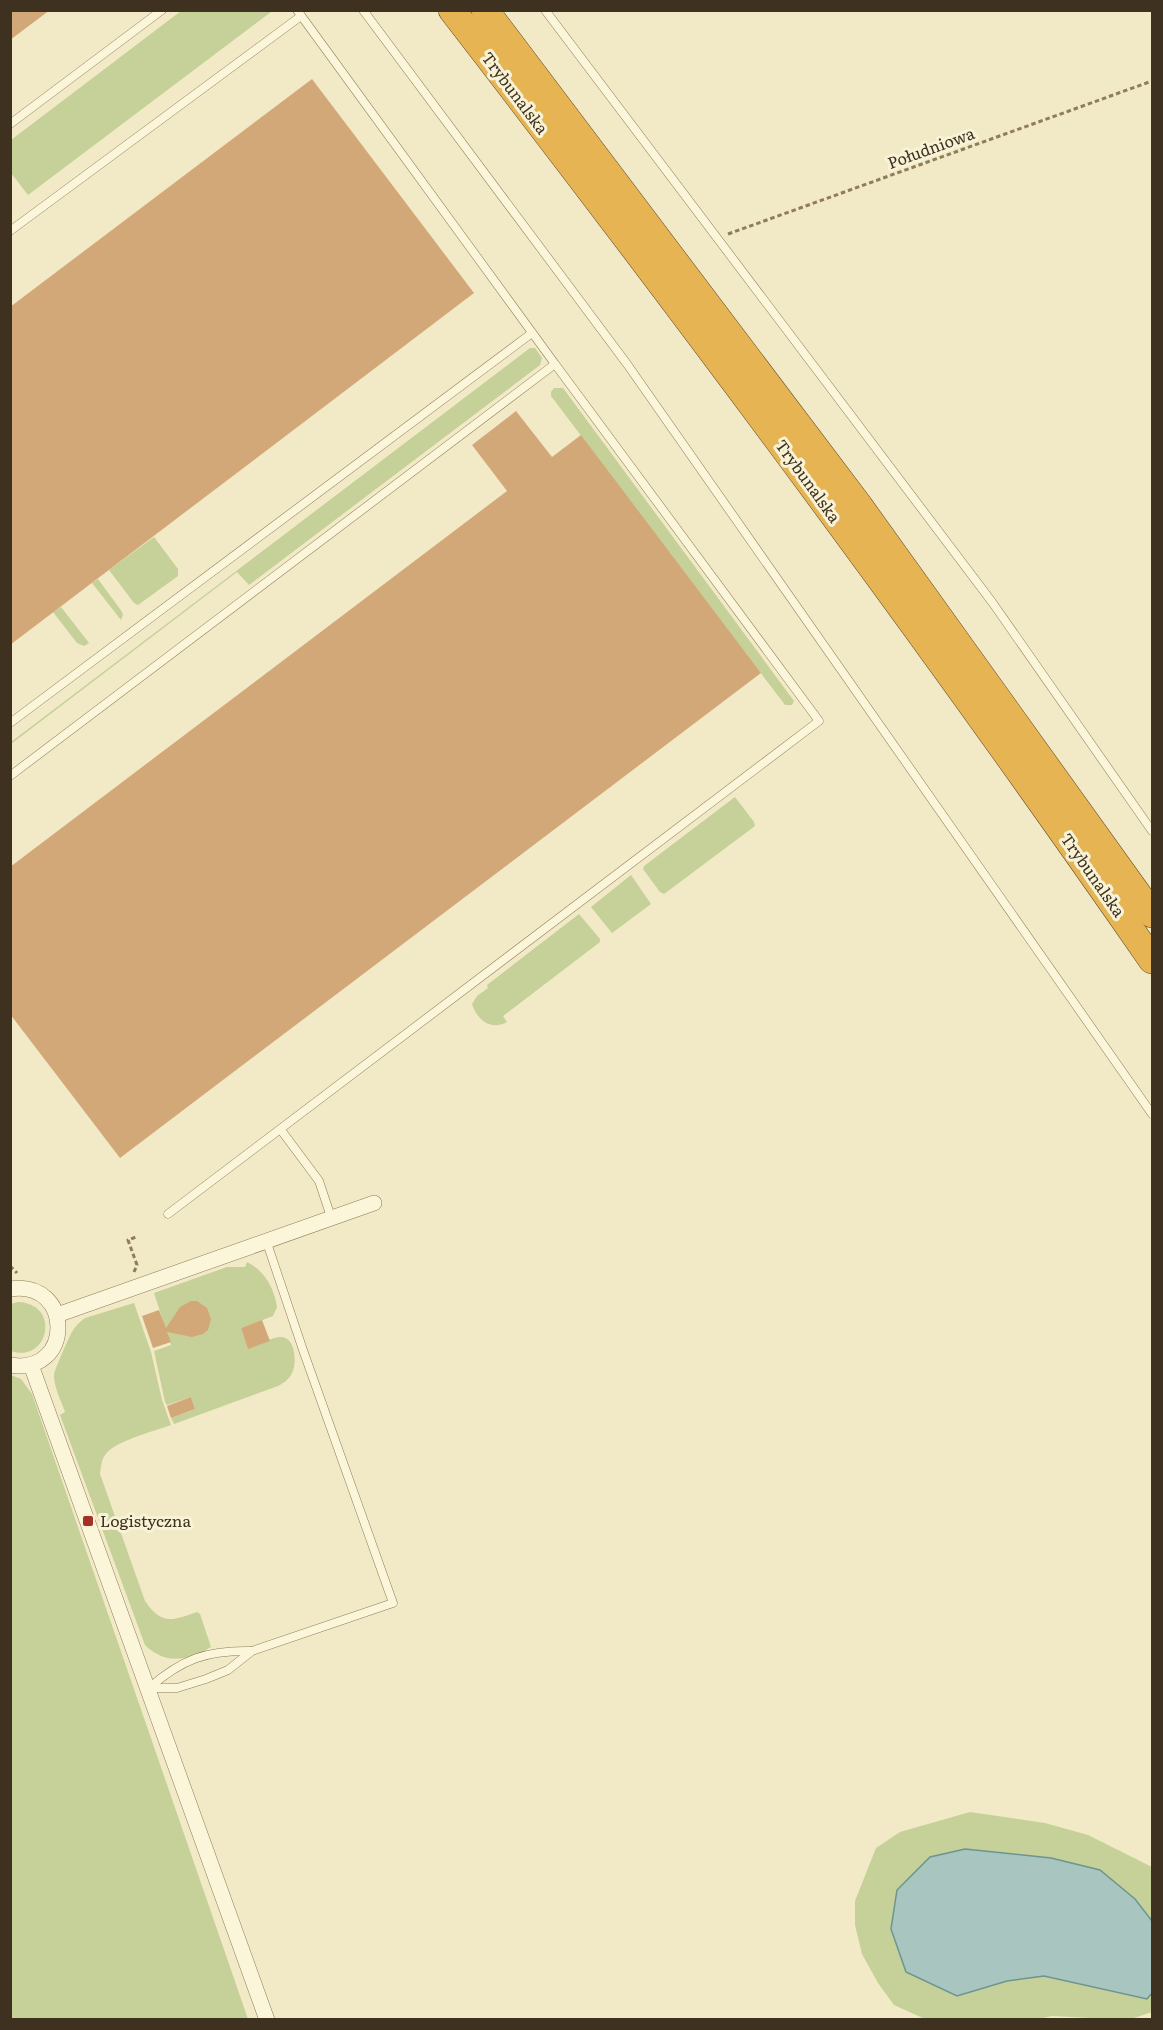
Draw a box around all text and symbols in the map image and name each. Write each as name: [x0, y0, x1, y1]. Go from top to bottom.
street label: Trybunalska: [477, 46, 555, 139]
street label: Południowa: [884, 120, 978, 174]
street label: Trybunalska: [770, 434, 847, 527]
street label: Trybunalska: [1056, 827, 1132, 922]
place label: Logistyczna: [100, 1508, 191, 1532]
marker: Logistyczna: [81, 1514, 95, 1528]

